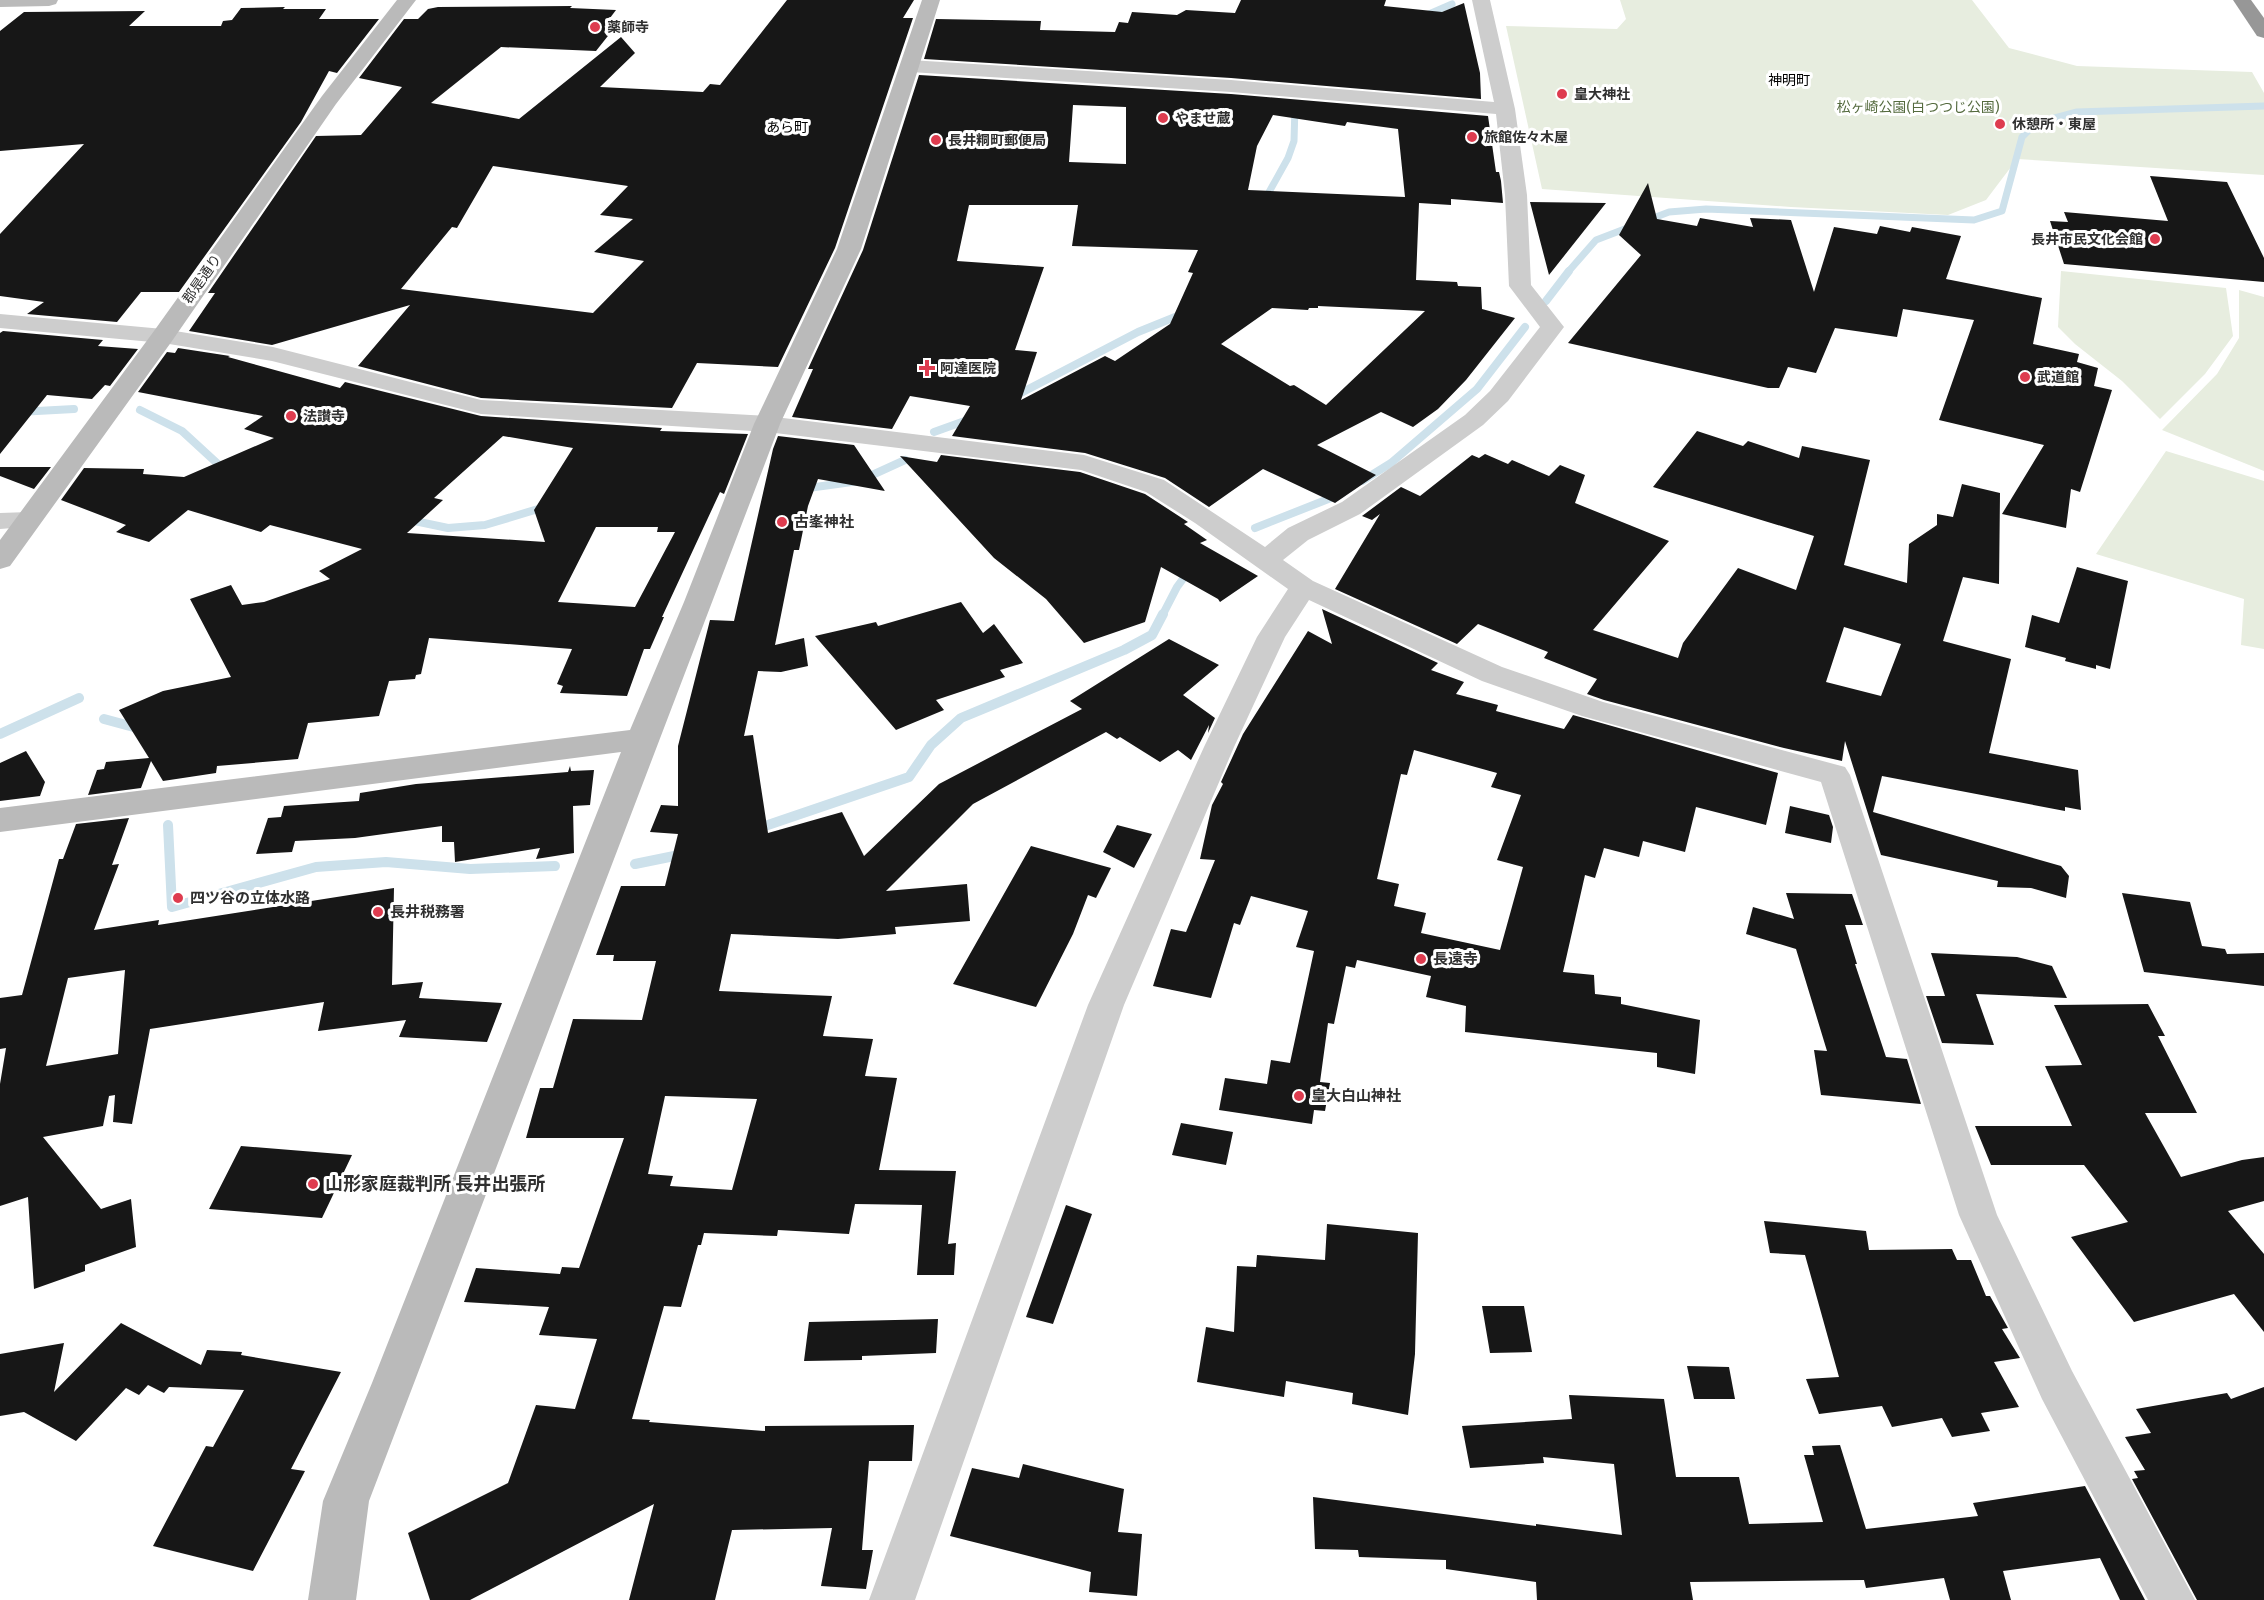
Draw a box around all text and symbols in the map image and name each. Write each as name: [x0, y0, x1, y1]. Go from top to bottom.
place label: 薬師寺: [607, 19, 649, 36]
marker: 薬師寺: [588, 20, 602, 34]
district label: 神明町: [1768, 72, 1810, 89]
place label: 皇大神社: [1574, 86, 1630, 103]
marker: 皇大神社: [1555, 87, 1569, 101]
park label: 松ヶ崎公園(白つつじ公園): [1836, 99, 2000, 116]
place label: やませ蔵: [1175, 110, 1231, 127]
marker: やませ蔵: [1156, 111, 1170, 125]
place label: 休憩所・東屋: [2012, 116, 2096, 133]
marker: 休憩所・東屋: [1993, 117, 2007, 131]
district label: あら町: [766, 119, 808, 136]
place label: 旅館佐々木屋: [1484, 129, 1568, 146]
marker: 旅館佐々木屋: [1465, 130, 1479, 144]
place label: 長井粡町郵便局: [948, 132, 1046, 149]
marker: 長井粡町郵便局: [929, 133, 943, 147]
place label: 長井市民文化会館: [2031, 231, 2143, 248]
marker: 長井市民文化会館: [2148, 232, 2162, 246]
street label: 郡是通り: [179, 251, 225, 307]
marker: 阿達医院: [918, 359, 936, 377]
place label: 阿達医院: [940, 360, 996, 377]
place label: 武道館: [2037, 369, 2079, 386]
marker: 武道館: [2018, 370, 2032, 384]
place label: 法讃寺: [303, 408, 345, 425]
marker: 法讃寺: [284, 409, 298, 423]
place label: 古峯神社: [794, 513, 854, 531]
marker: 古峯神社: [775, 515, 789, 529]
place label: 四ツ谷の立体水路: [190, 889, 310, 907]
marker: 四ツ谷の立体水路: [171, 891, 185, 905]
place label: 長井税務署: [390, 903, 465, 921]
marker: 長井税務署: [371, 905, 385, 919]
place label: 長遠寺: [1433, 950, 1478, 968]
marker: 長遠寺: [1414, 952, 1428, 966]
place label: 皇大白山神社: [1311, 1087, 1401, 1105]
marker: 皇大白山神社: [1292, 1089, 1306, 1103]
place label: 山形家庭裁判所 長井出張所: [325, 1173, 545, 1195]
marker: 山形家庭裁判所 長井出張所: [306, 1177, 320, 1191]

